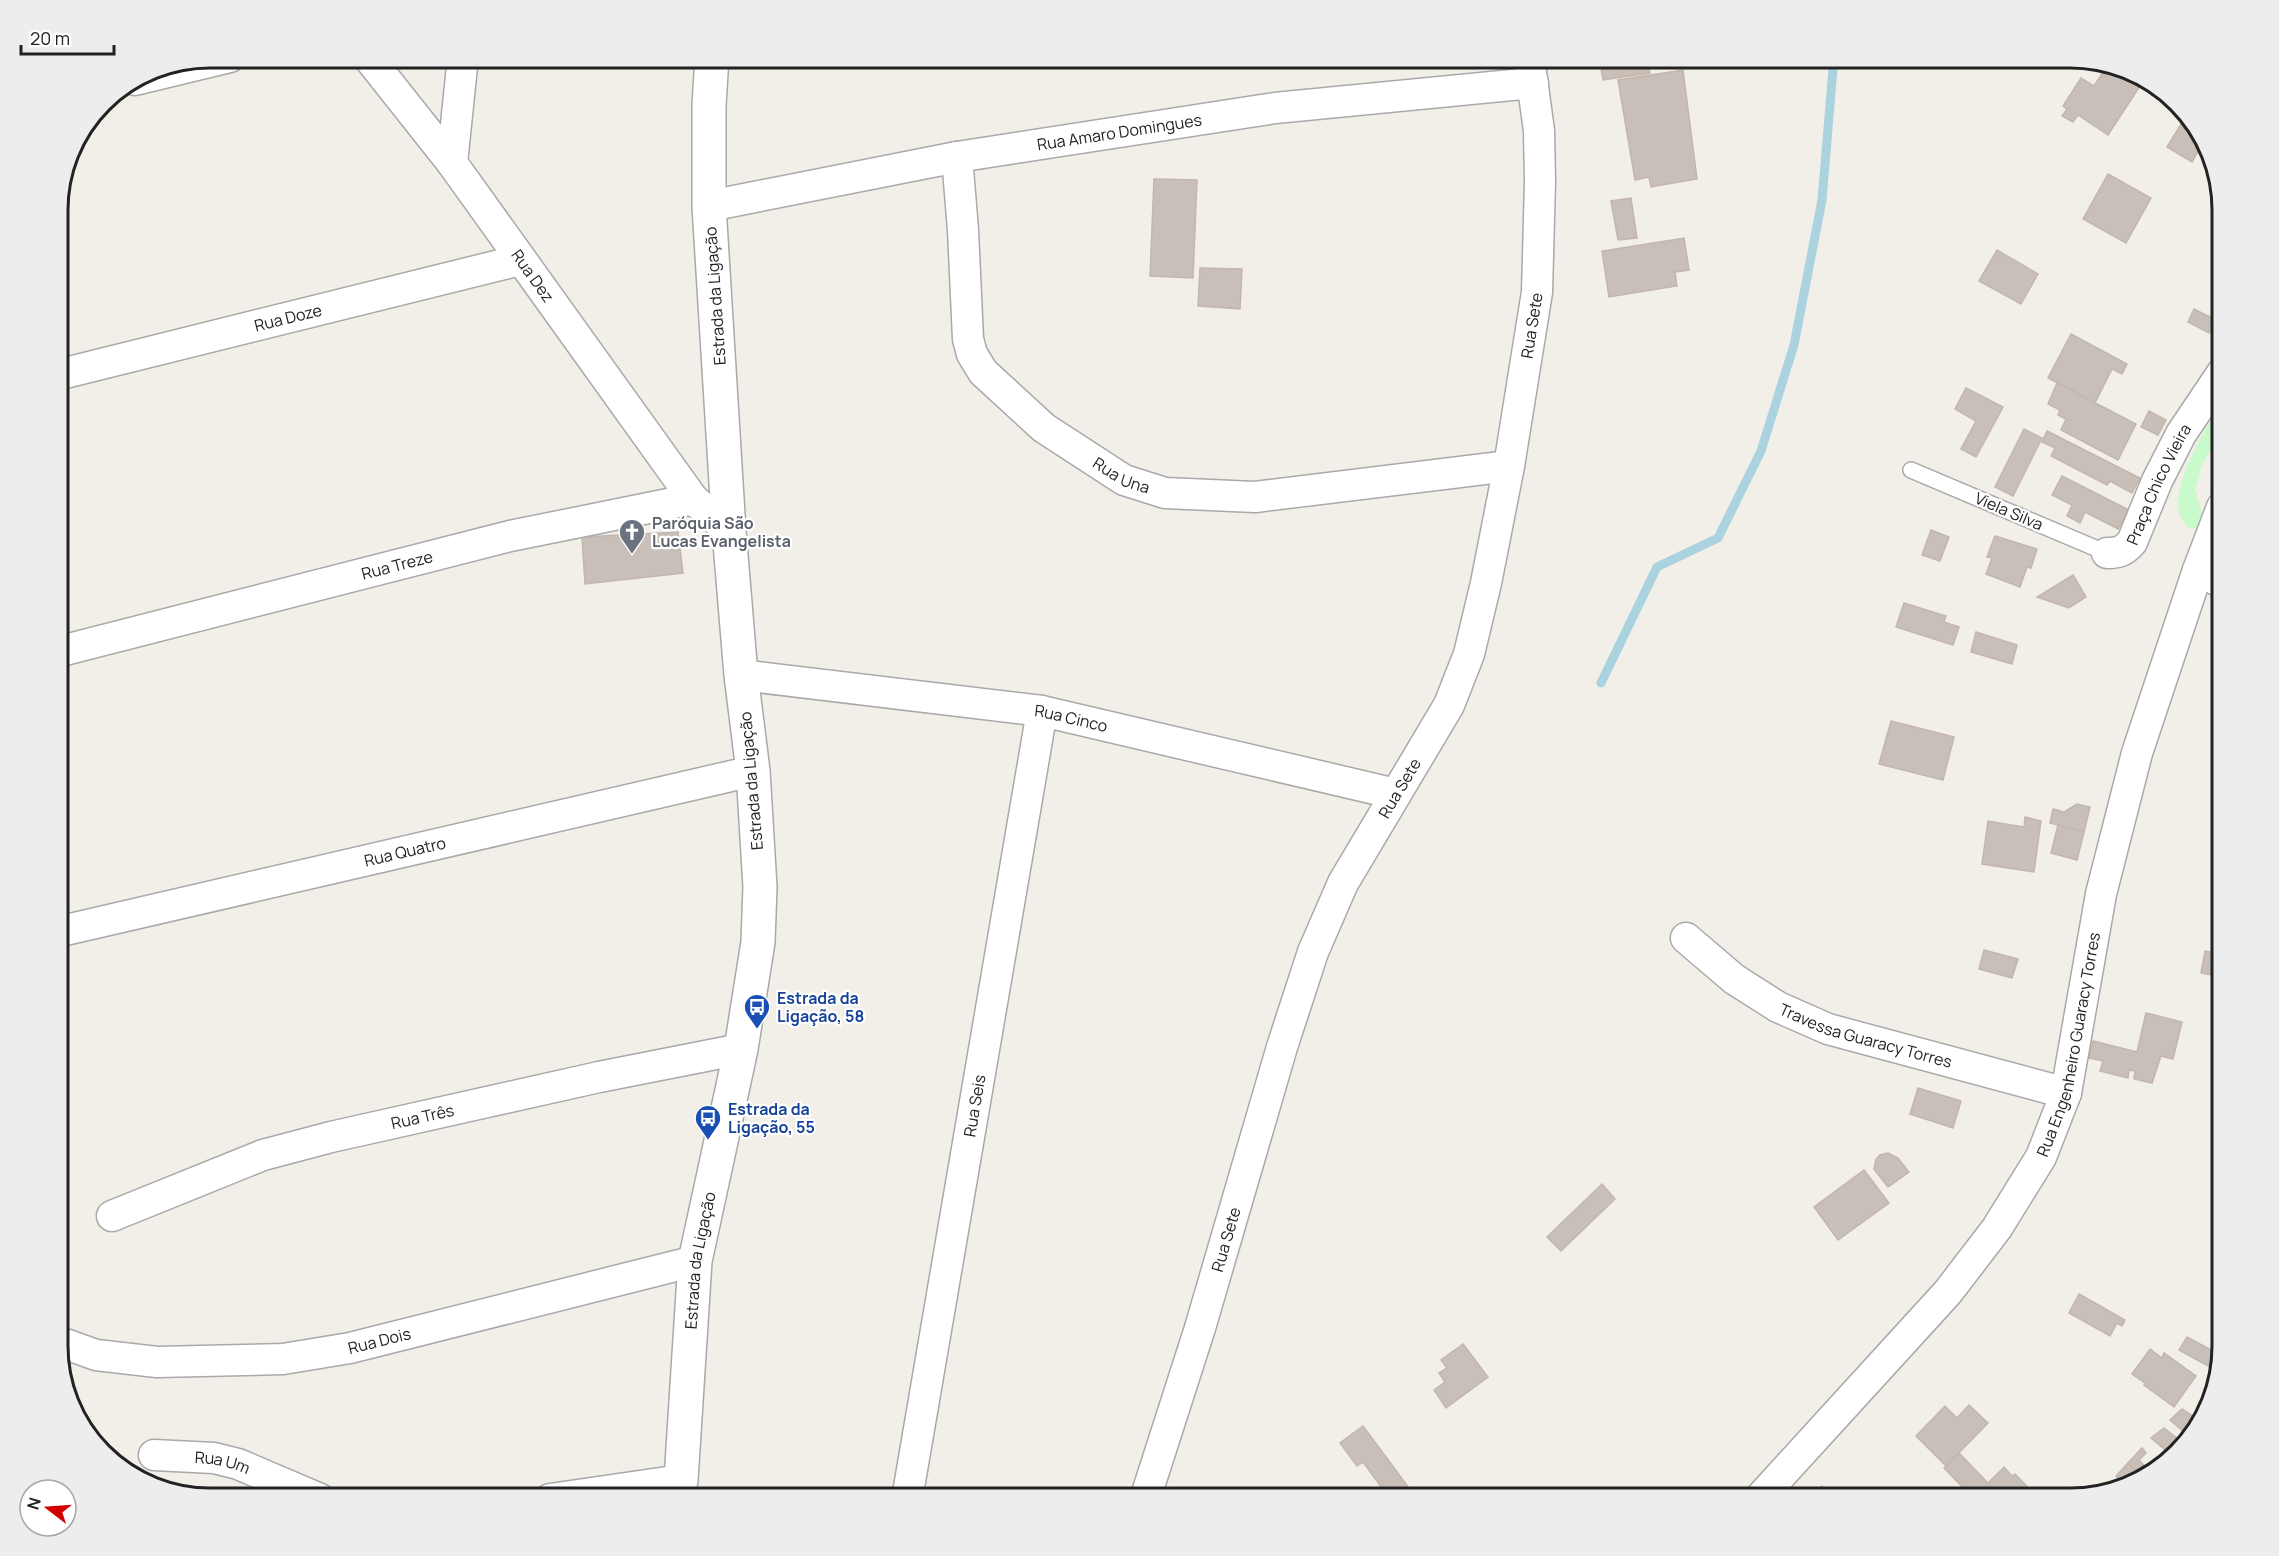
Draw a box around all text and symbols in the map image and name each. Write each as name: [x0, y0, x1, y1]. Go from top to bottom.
scale bar: [21, 18, 114, 56]
text: 20 m: [30, 26, 70, 50]
street label: Rua Amaro Domingues: [1035, 108, 1203, 156]
street label: Estrada da Ligação: [699, 226, 731, 366]
street label: Rua Dez: [506, 245, 559, 307]
street label: Rua Sete: [1515, 291, 1548, 360]
street label: Rua Doze: [252, 299, 324, 337]
street label: Praça Chico Vieira: [2121, 419, 2196, 548]
street label: Rua Una: [1089, 452, 1153, 498]
street label: Viela Silva: [1972, 487, 2046, 535]
place label: Paróquia São Lucas Evangelista: [652, 512, 791, 552]
church icon: Paróquia São Lucas Evangelista: [617, 517, 647, 555]
street label: Rua Treze: [359, 545, 435, 585]
street label: Rua Cinco: [1033, 699, 1110, 737]
street label: Estrada da Ligação: [734, 711, 768, 851]
street label: Rua Sete: [1373, 754, 1426, 822]
street label: Rua Quatro: [362, 831, 448, 872]
street label: Rua Engenheiro Guaracy Torres: [2031, 930, 2105, 1160]
place label: Estrada da Ligação, 58: [777, 987, 864, 1027]
bus stop icon: Estrada da Ligação, 58: [742, 992, 772, 1030]
street label: Travessa Guaracy Torres: [1776, 998, 1955, 1073]
street label: Rua Seis: [958, 1073, 991, 1139]
place label: Estrada da Ligação, 55: [728, 1098, 815, 1138]
street label: Rua Três: [389, 1099, 456, 1134]
bus stop icon: Estrada da Ligação, 55: [693, 1103, 723, 1141]
street label: Estrada da Ligação: [680, 1190, 721, 1330]
street label: Rua Sete: [1206, 1204, 1246, 1274]
street label: Rua Dois: [346, 1322, 413, 1359]
street label: Rua Um: [194, 1446, 254, 1479]
north arrow: [18, 1478, 78, 1538]
text: N: [21, 1495, 46, 1512]

